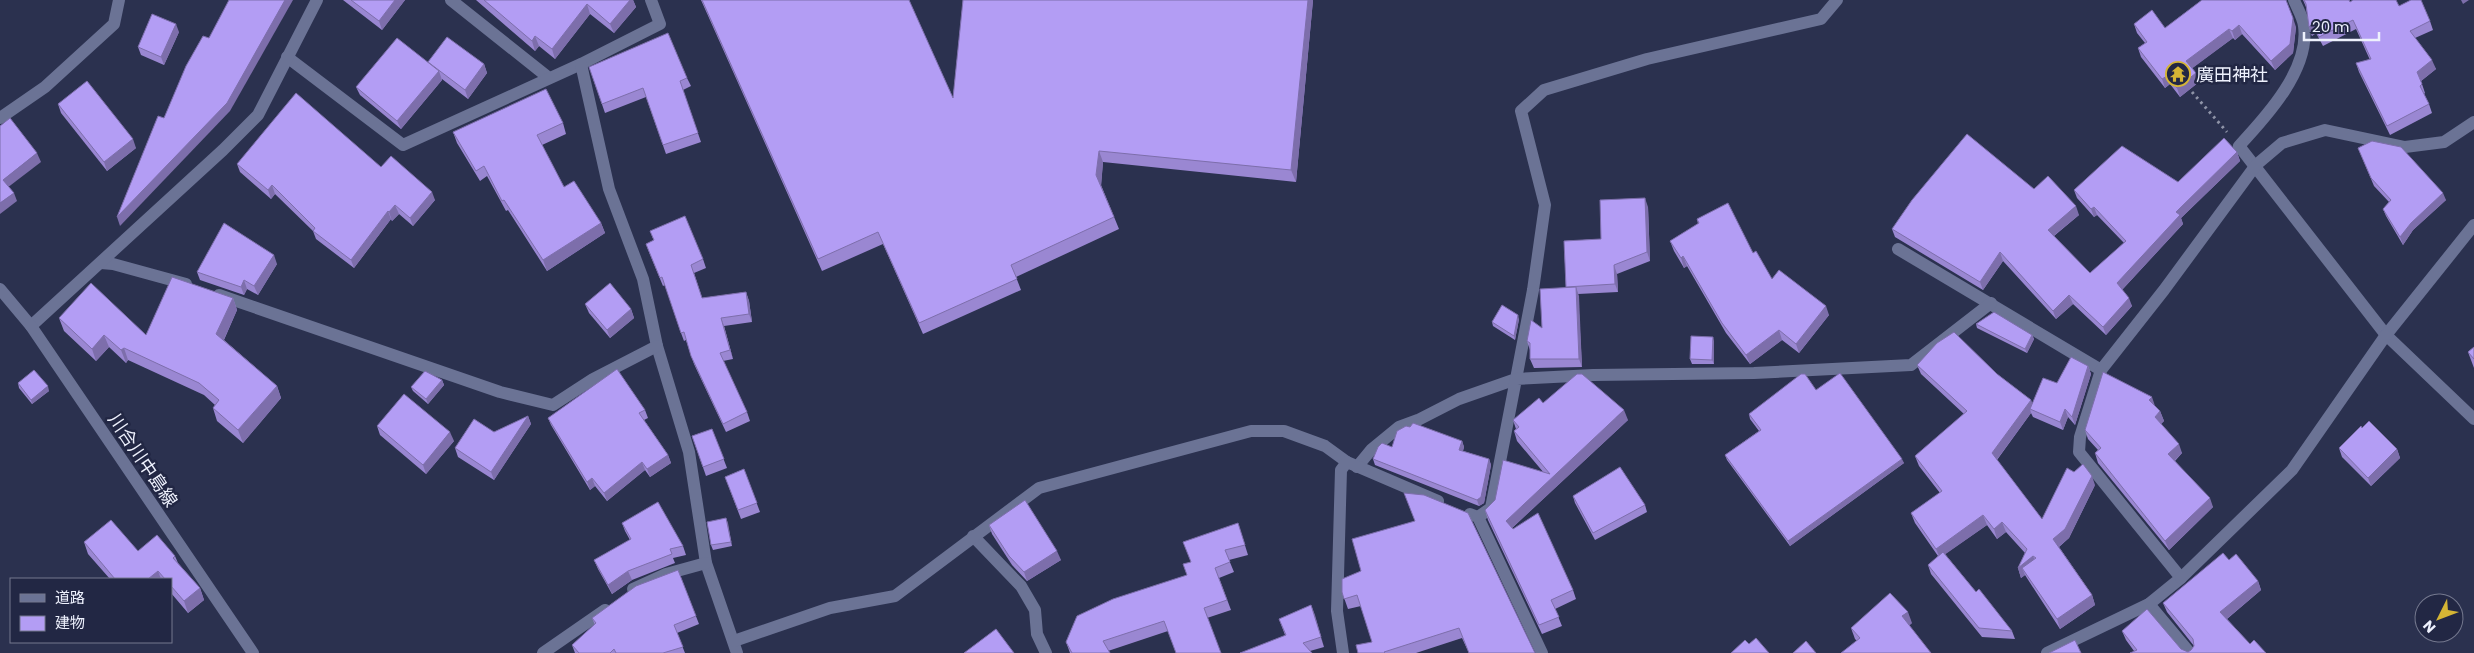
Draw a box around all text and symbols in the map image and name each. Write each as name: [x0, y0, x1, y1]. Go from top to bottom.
scale bar: [2304, 10, 2379, 42]
text: 20 m: [2312, 16, 2350, 37]
temple icon: 廣田神社: [2165, 61, 2191, 87]
place label: 廣田神社: [2196, 62, 2268, 87]
street label: 川合川中島線: [102, 408, 184, 512]
legend: [10, 578, 172, 643]
text: 道路: [55, 587, 85, 608]
north arrow: [2414, 593, 2464, 643]
text: 建物: [55, 612, 85, 633]
text: N: [2418, 616, 2440, 637]

